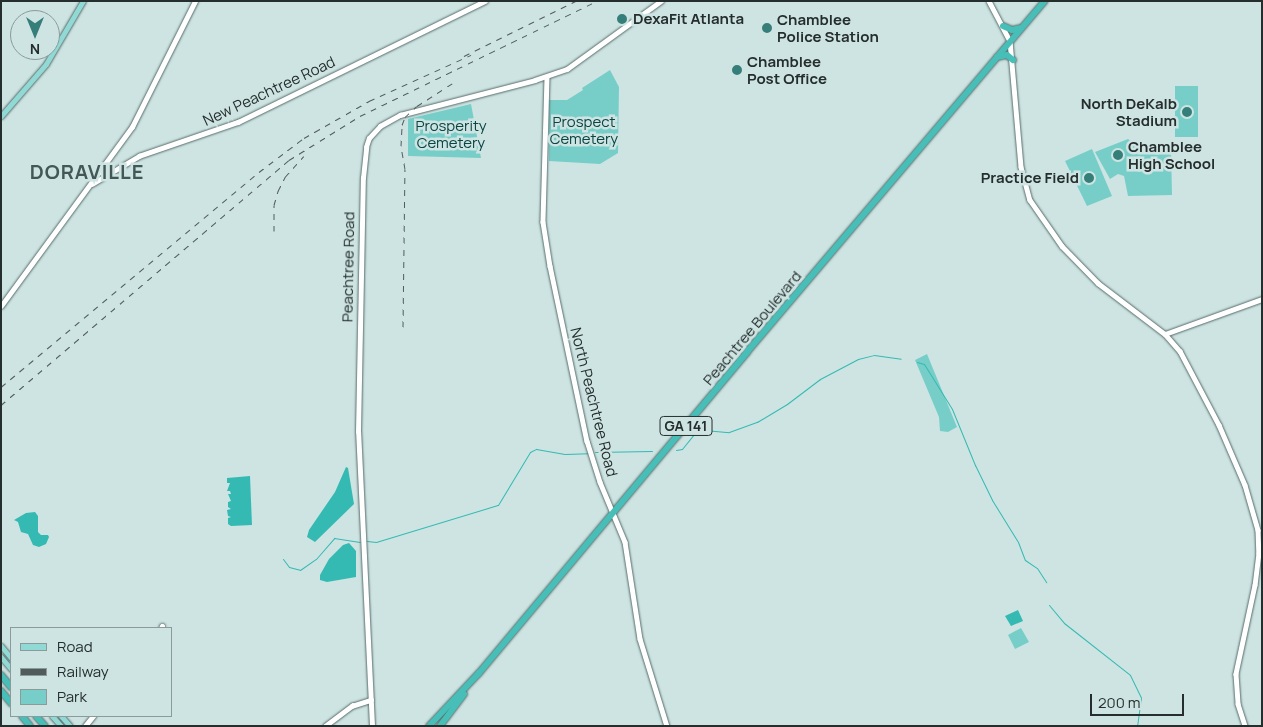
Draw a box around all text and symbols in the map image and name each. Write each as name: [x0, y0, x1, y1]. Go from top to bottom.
north arrow: [10, 10, 60, 60]
place label: DexaFit Atlanta: [633, 10, 744, 28]
place label: Chamblee Police Station: [777, 10, 879, 45]
marker: DexaFit Atlanta: [615, 12, 629, 26]
marker: Chamblee Police Station: [761, 22, 773, 34]
text: N: [30, 40, 40, 59]
street label: New Peachtree Road: [200, 52, 338, 130]
place label: Chamblee Post Office: [747, 52, 827, 87]
marker: Chamblee Post Office: [731, 64, 743, 76]
place label: North DeKalb Stadium: [1081, 94, 1177, 129]
marker: North DeKalb Stadium: [1181, 106, 1193, 118]
park label: Prospect Cemetery: [550, 112, 618, 147]
park label: Prosperity Cemetery: [415, 116, 487, 151]
place label: Chamblee High School: [1128, 137, 1215, 172]
marker: Chamblee High School: [1112, 149, 1124, 161]
district label: DORAVILLE: [29, 159, 145, 183]
place label: Practice Field: [981, 169, 1079, 187]
marker: Practice Field: [1083, 172, 1095, 184]
street label: Peachtree Road: [338, 212, 358, 322]
street label: Peachtree Boulevard: [699, 267, 805, 389]
street label: North Peachtree Road: [567, 326, 621, 478]
road number: GA 141: [658, 414, 714, 438]
legend: [10, 627, 172, 717]
text: Road: [57, 636, 93, 657]
text: Railway: [57, 661, 109, 682]
scale bar: [1093, 684, 1187, 716]
text: Park: [57, 686, 87, 707]
text: 200 m: [1098, 692, 1141, 713]

